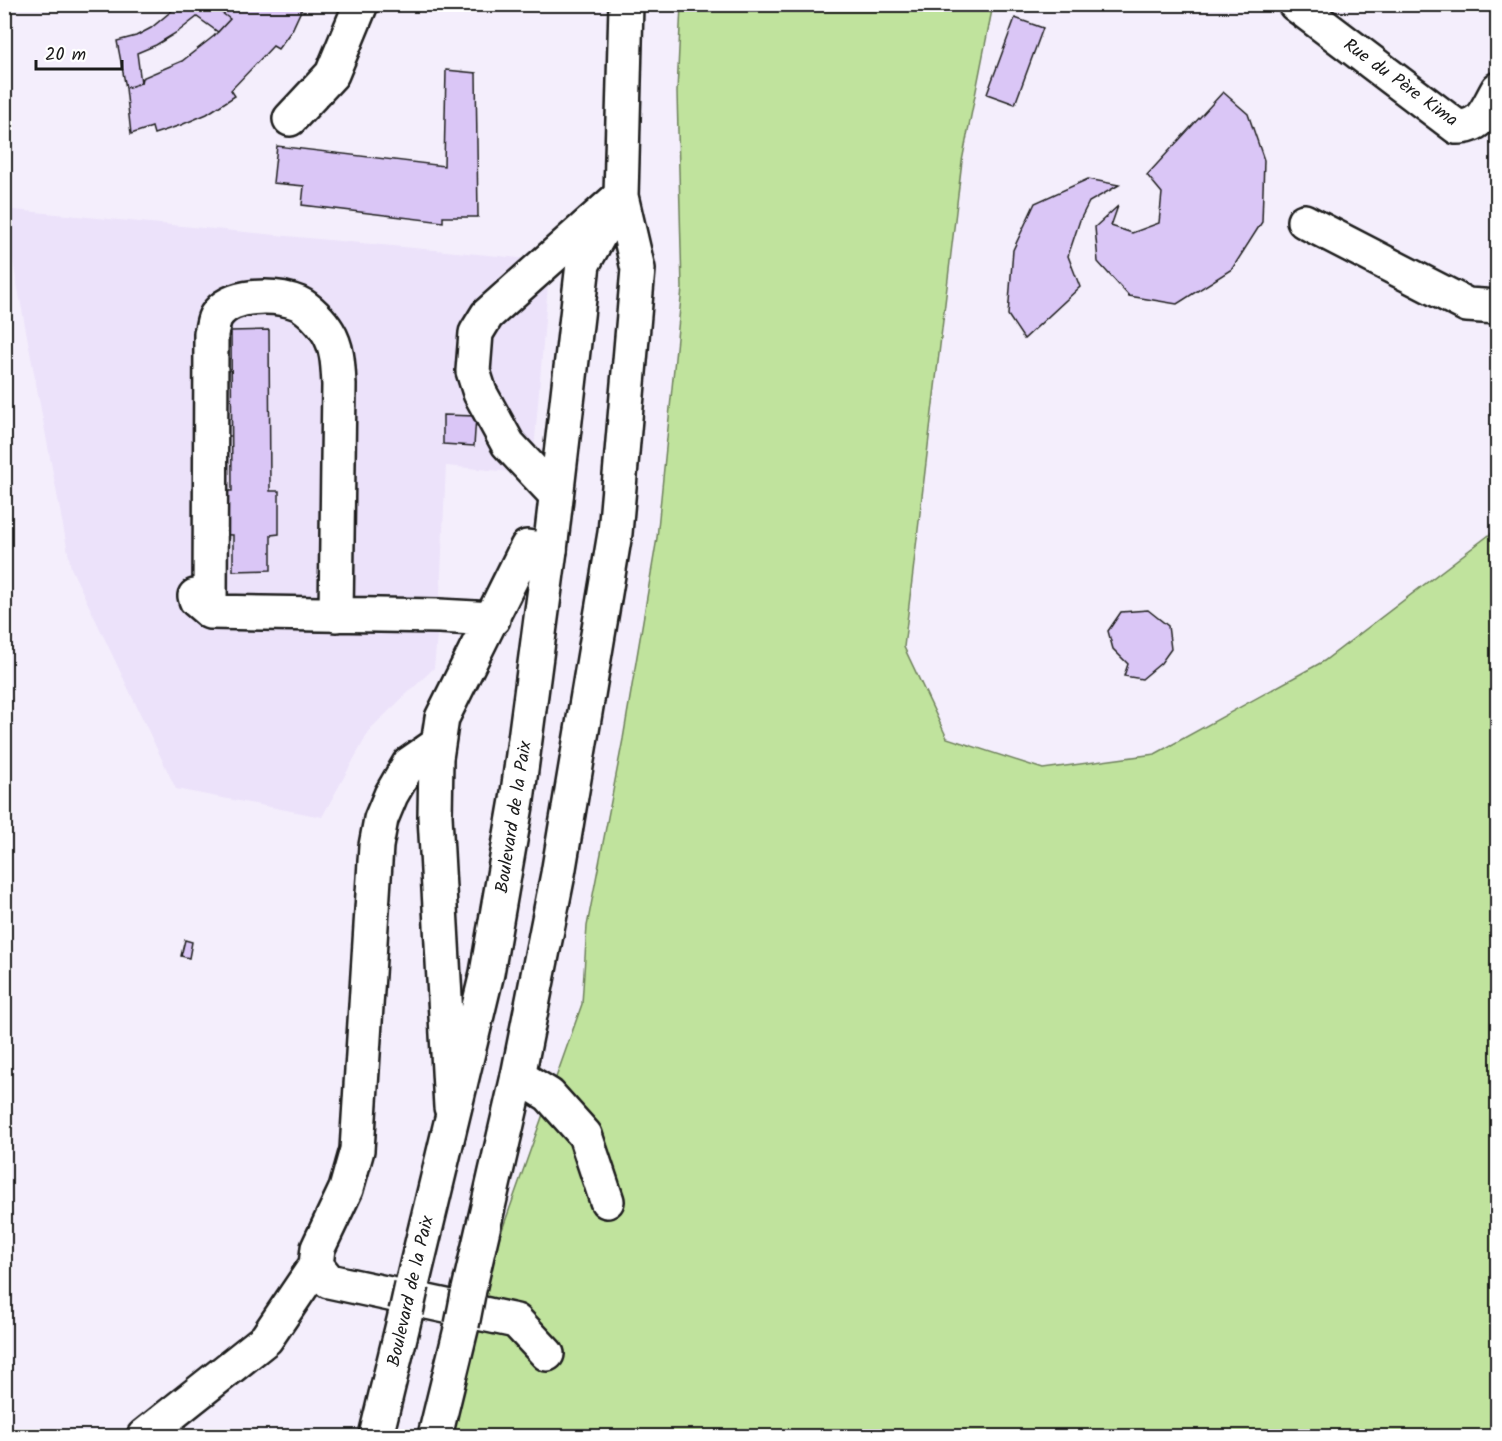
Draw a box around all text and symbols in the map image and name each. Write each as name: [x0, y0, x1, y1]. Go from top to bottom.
street label: Rue du Père Kima: [1337, 32, 1464, 135]
scale bar: [36, 33, 122, 71]
text: 20 m: [45, 41, 86, 70]
street label: Boulevard de la Paix: [488, 739, 541, 895]
street label: Boulevard de la Paix: [380, 1213, 443, 1369]

